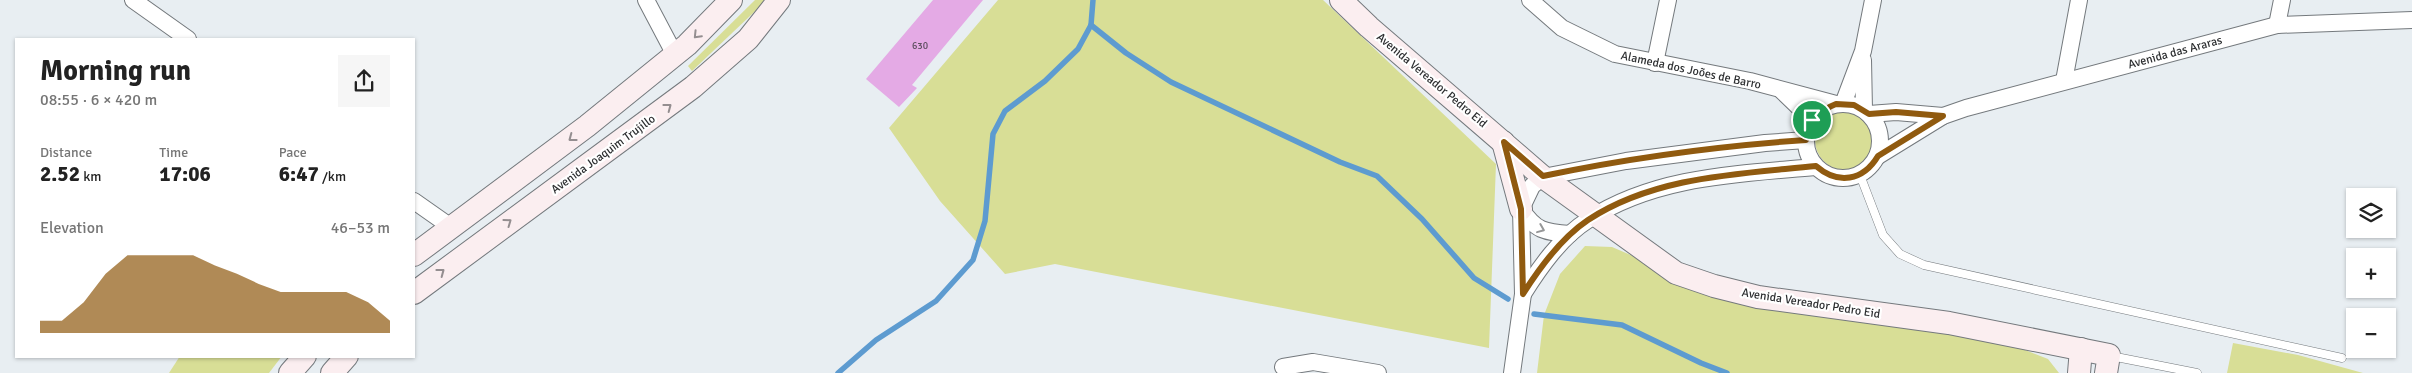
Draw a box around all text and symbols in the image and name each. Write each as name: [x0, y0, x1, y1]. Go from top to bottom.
one-way arrow: [694, 29, 703, 38]
street label: Avenida Vereador Pedro Eid: [1373, 30, 1490, 131]
street label: Avenida das Araras: [2126, 33, 2224, 72]
house number: 630: [912, 40, 928, 52]
street label: Alameda dos Joões de Barro: [1619, 48, 1762, 93]
text: Morning run: [40, 54, 191, 88]
button: share: [338, 55, 390, 107]
text: 08:55 · 6 × 420 m: [40, 90, 157, 110]
pin: [1791, 99, 1833, 141]
one-way arrow: [662, 104, 672, 113]
icon: arrive: [1798, 106, 1826, 134]
street label: Avenida Joaquim Trujillo: [548, 112, 658, 197]
one-way arrow: [569, 132, 578, 140]
text: Distance: [40, 144, 92, 161]
text: Time: [159, 144, 188, 161]
text: Pace: [279, 144, 307, 161]
text: 2.52: [40, 161, 80, 187]
text: 17:06: [159, 161, 211, 187]
text: 6:47: [279, 161, 319, 187]
text: km: [80, 168, 101, 185]
text: /km: [319, 168, 346, 185]
map controls: [2346, 188, 2396, 358]
button: layers: [2346, 188, 2396, 238]
text: Elevation: [40, 218, 104, 238]
text: 46–53 m: [331, 218, 390, 238]
one-way arrow: [502, 219, 512, 228]
one-way arrow: [1536, 223, 1545, 233]
button: +: [2346, 248, 2396, 298]
one-way arrow: [435, 270, 444, 278]
street label: Avenida Vereador Pedro Eid: [1741, 285, 1881, 322]
button: −: [2346, 308, 2396, 358]

